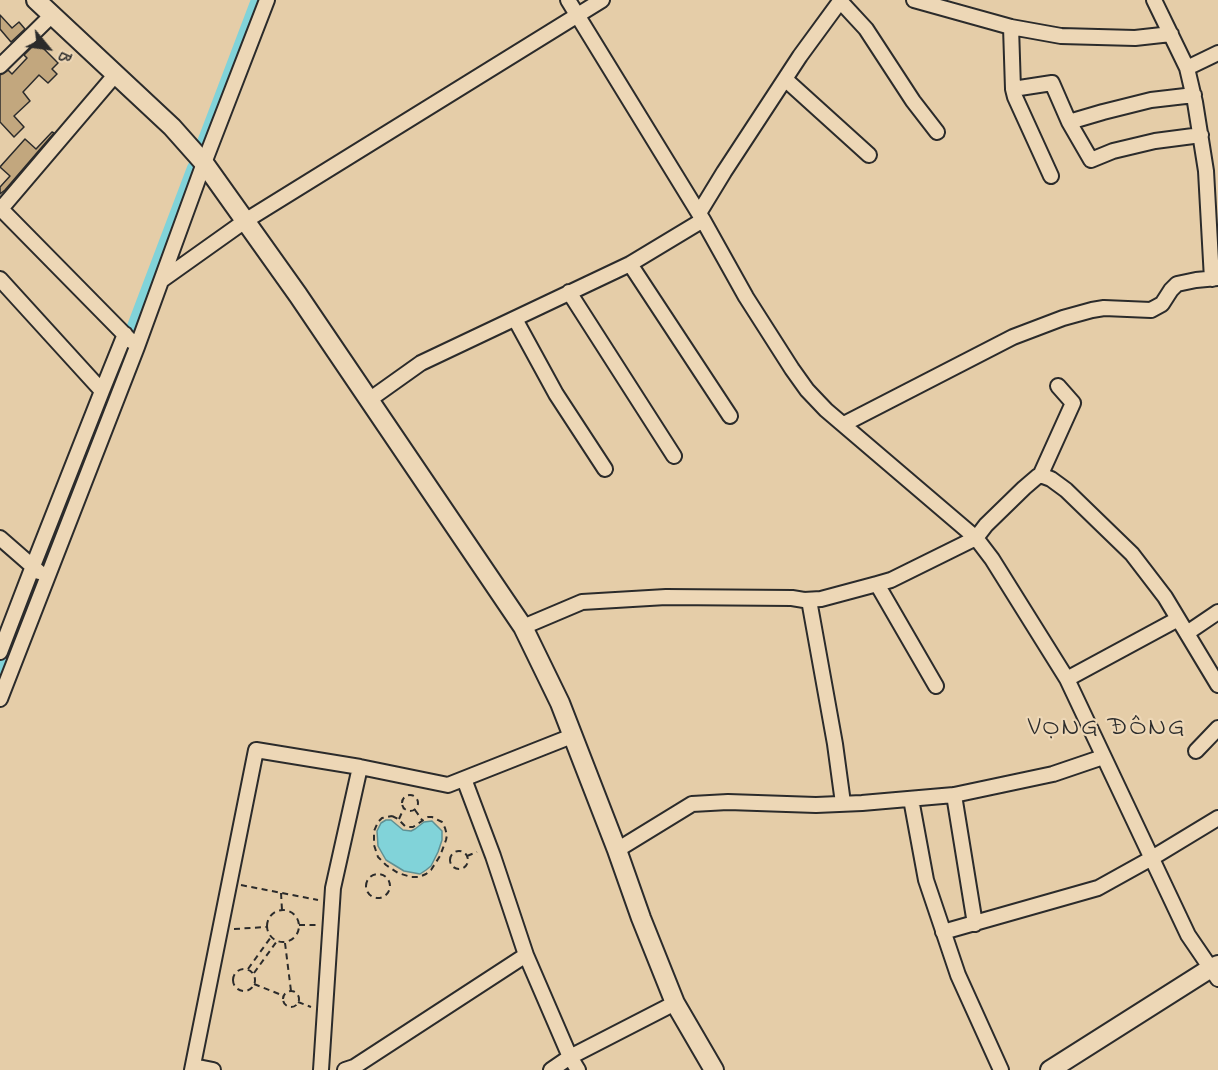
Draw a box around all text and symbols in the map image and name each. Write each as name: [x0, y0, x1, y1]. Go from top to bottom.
north arrow: [18, 18, 78, 78]
text: B: [51, 46, 77, 67]
district label: VỌNG ĐÔNG: [1028, 714, 1186, 746]

